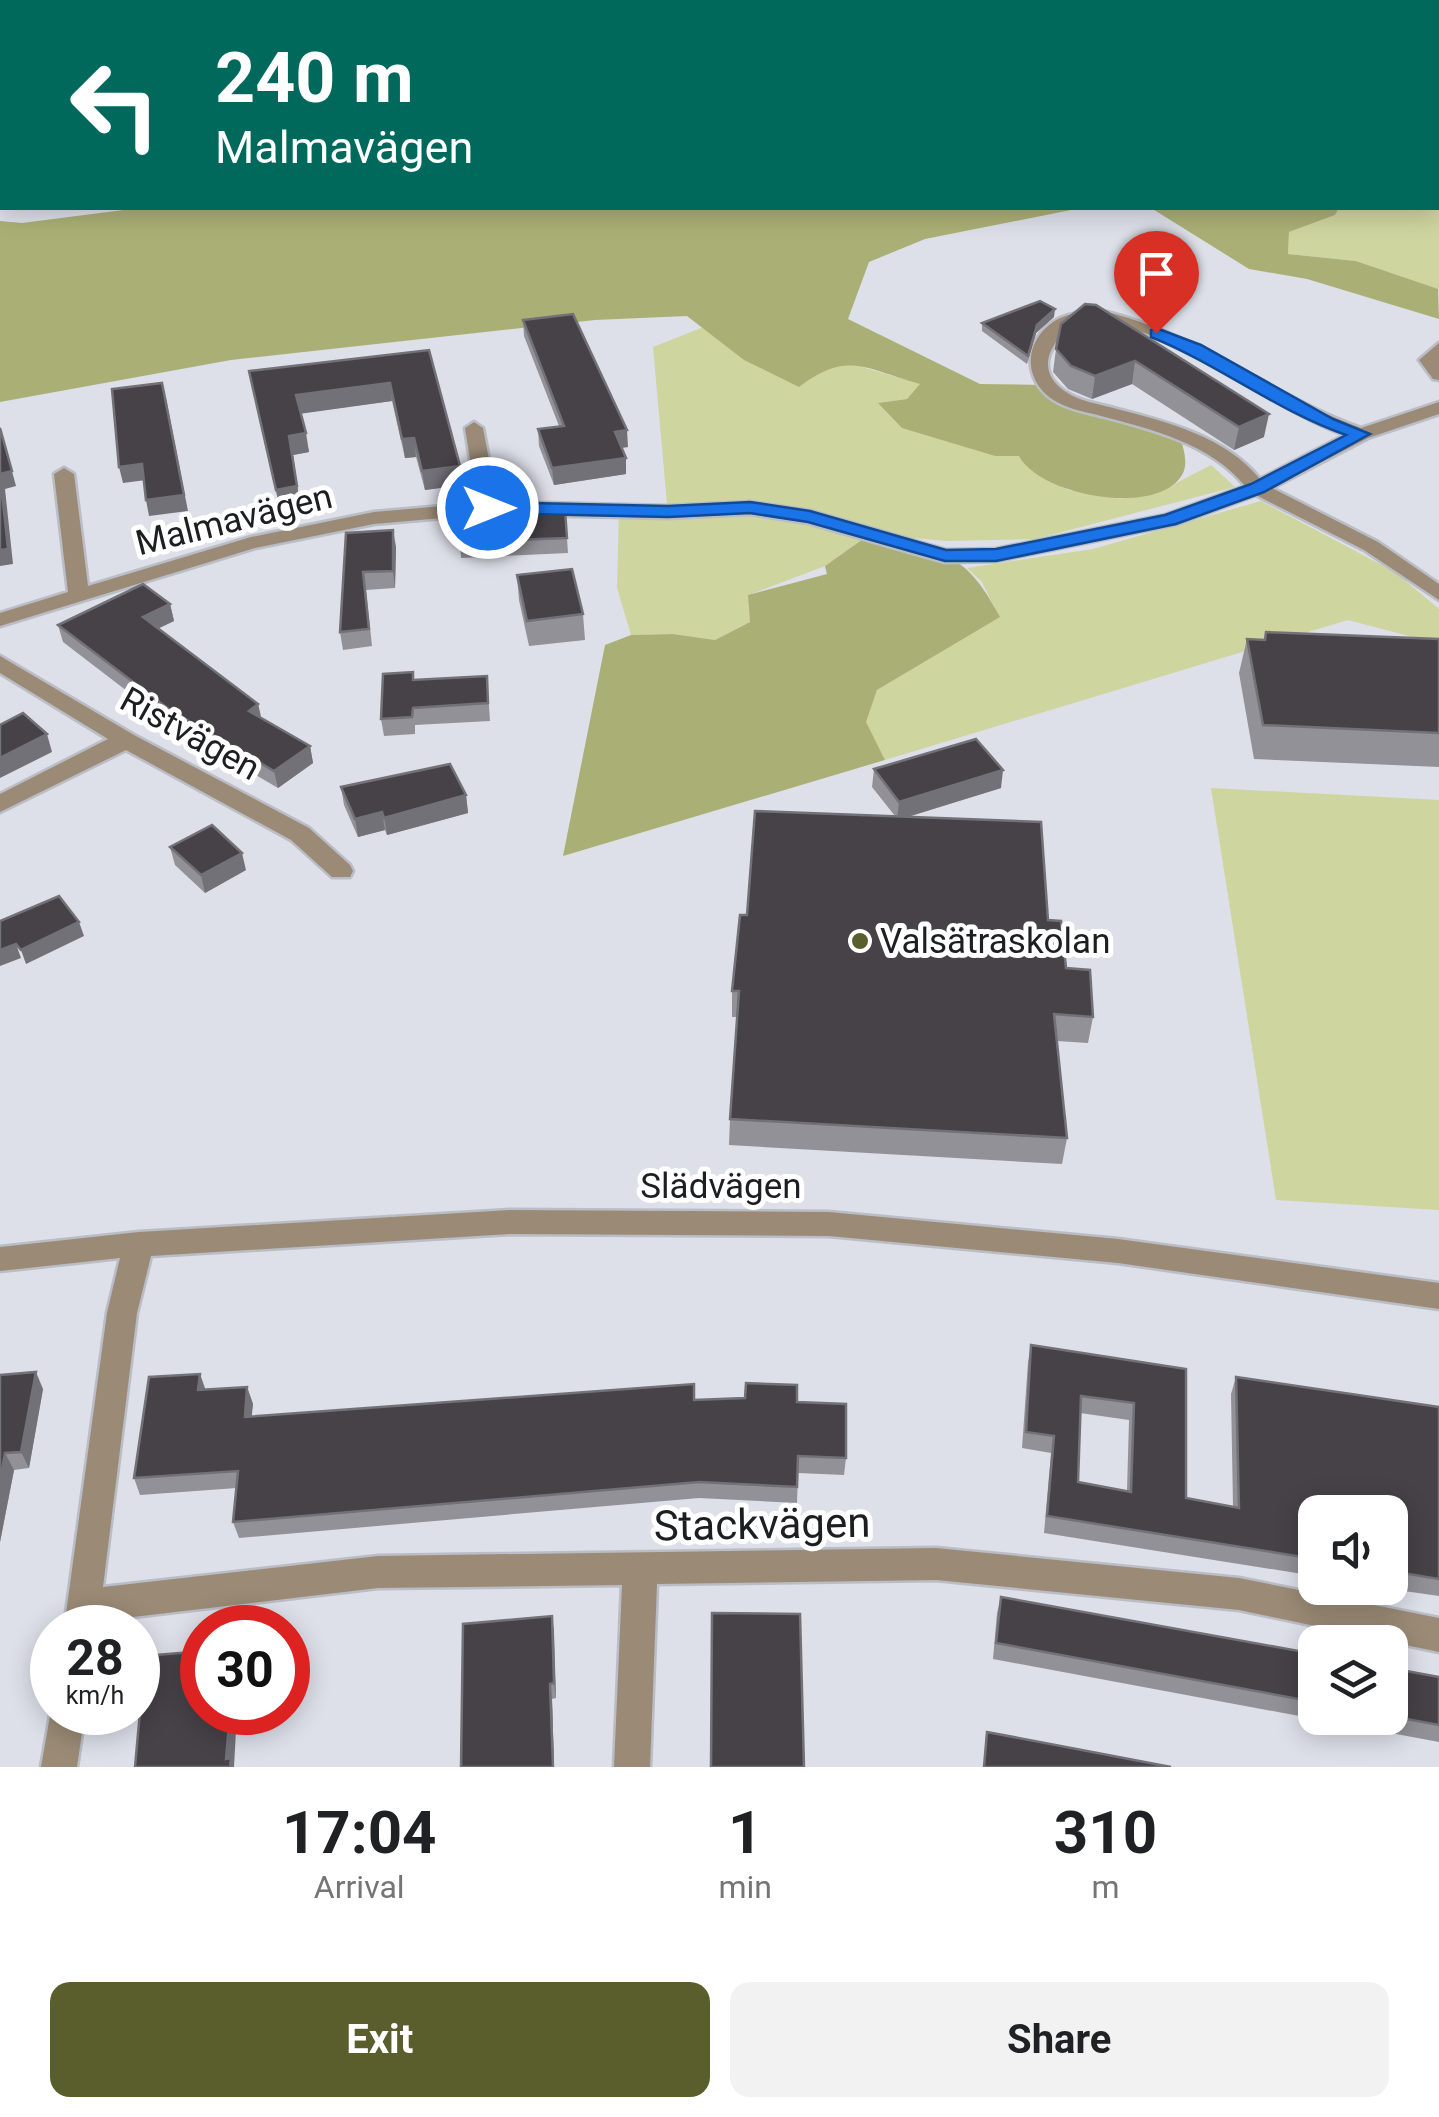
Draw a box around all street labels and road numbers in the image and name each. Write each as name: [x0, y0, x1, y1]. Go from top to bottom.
street label: Malmavägen: [132, 476, 336, 564]
street label: Ristvägen: [113, 679, 267, 789]
street label: Slädvägen: [640, 1166, 802, 1207]
street label: Stackvägen: [653, 1498, 871, 1550]

